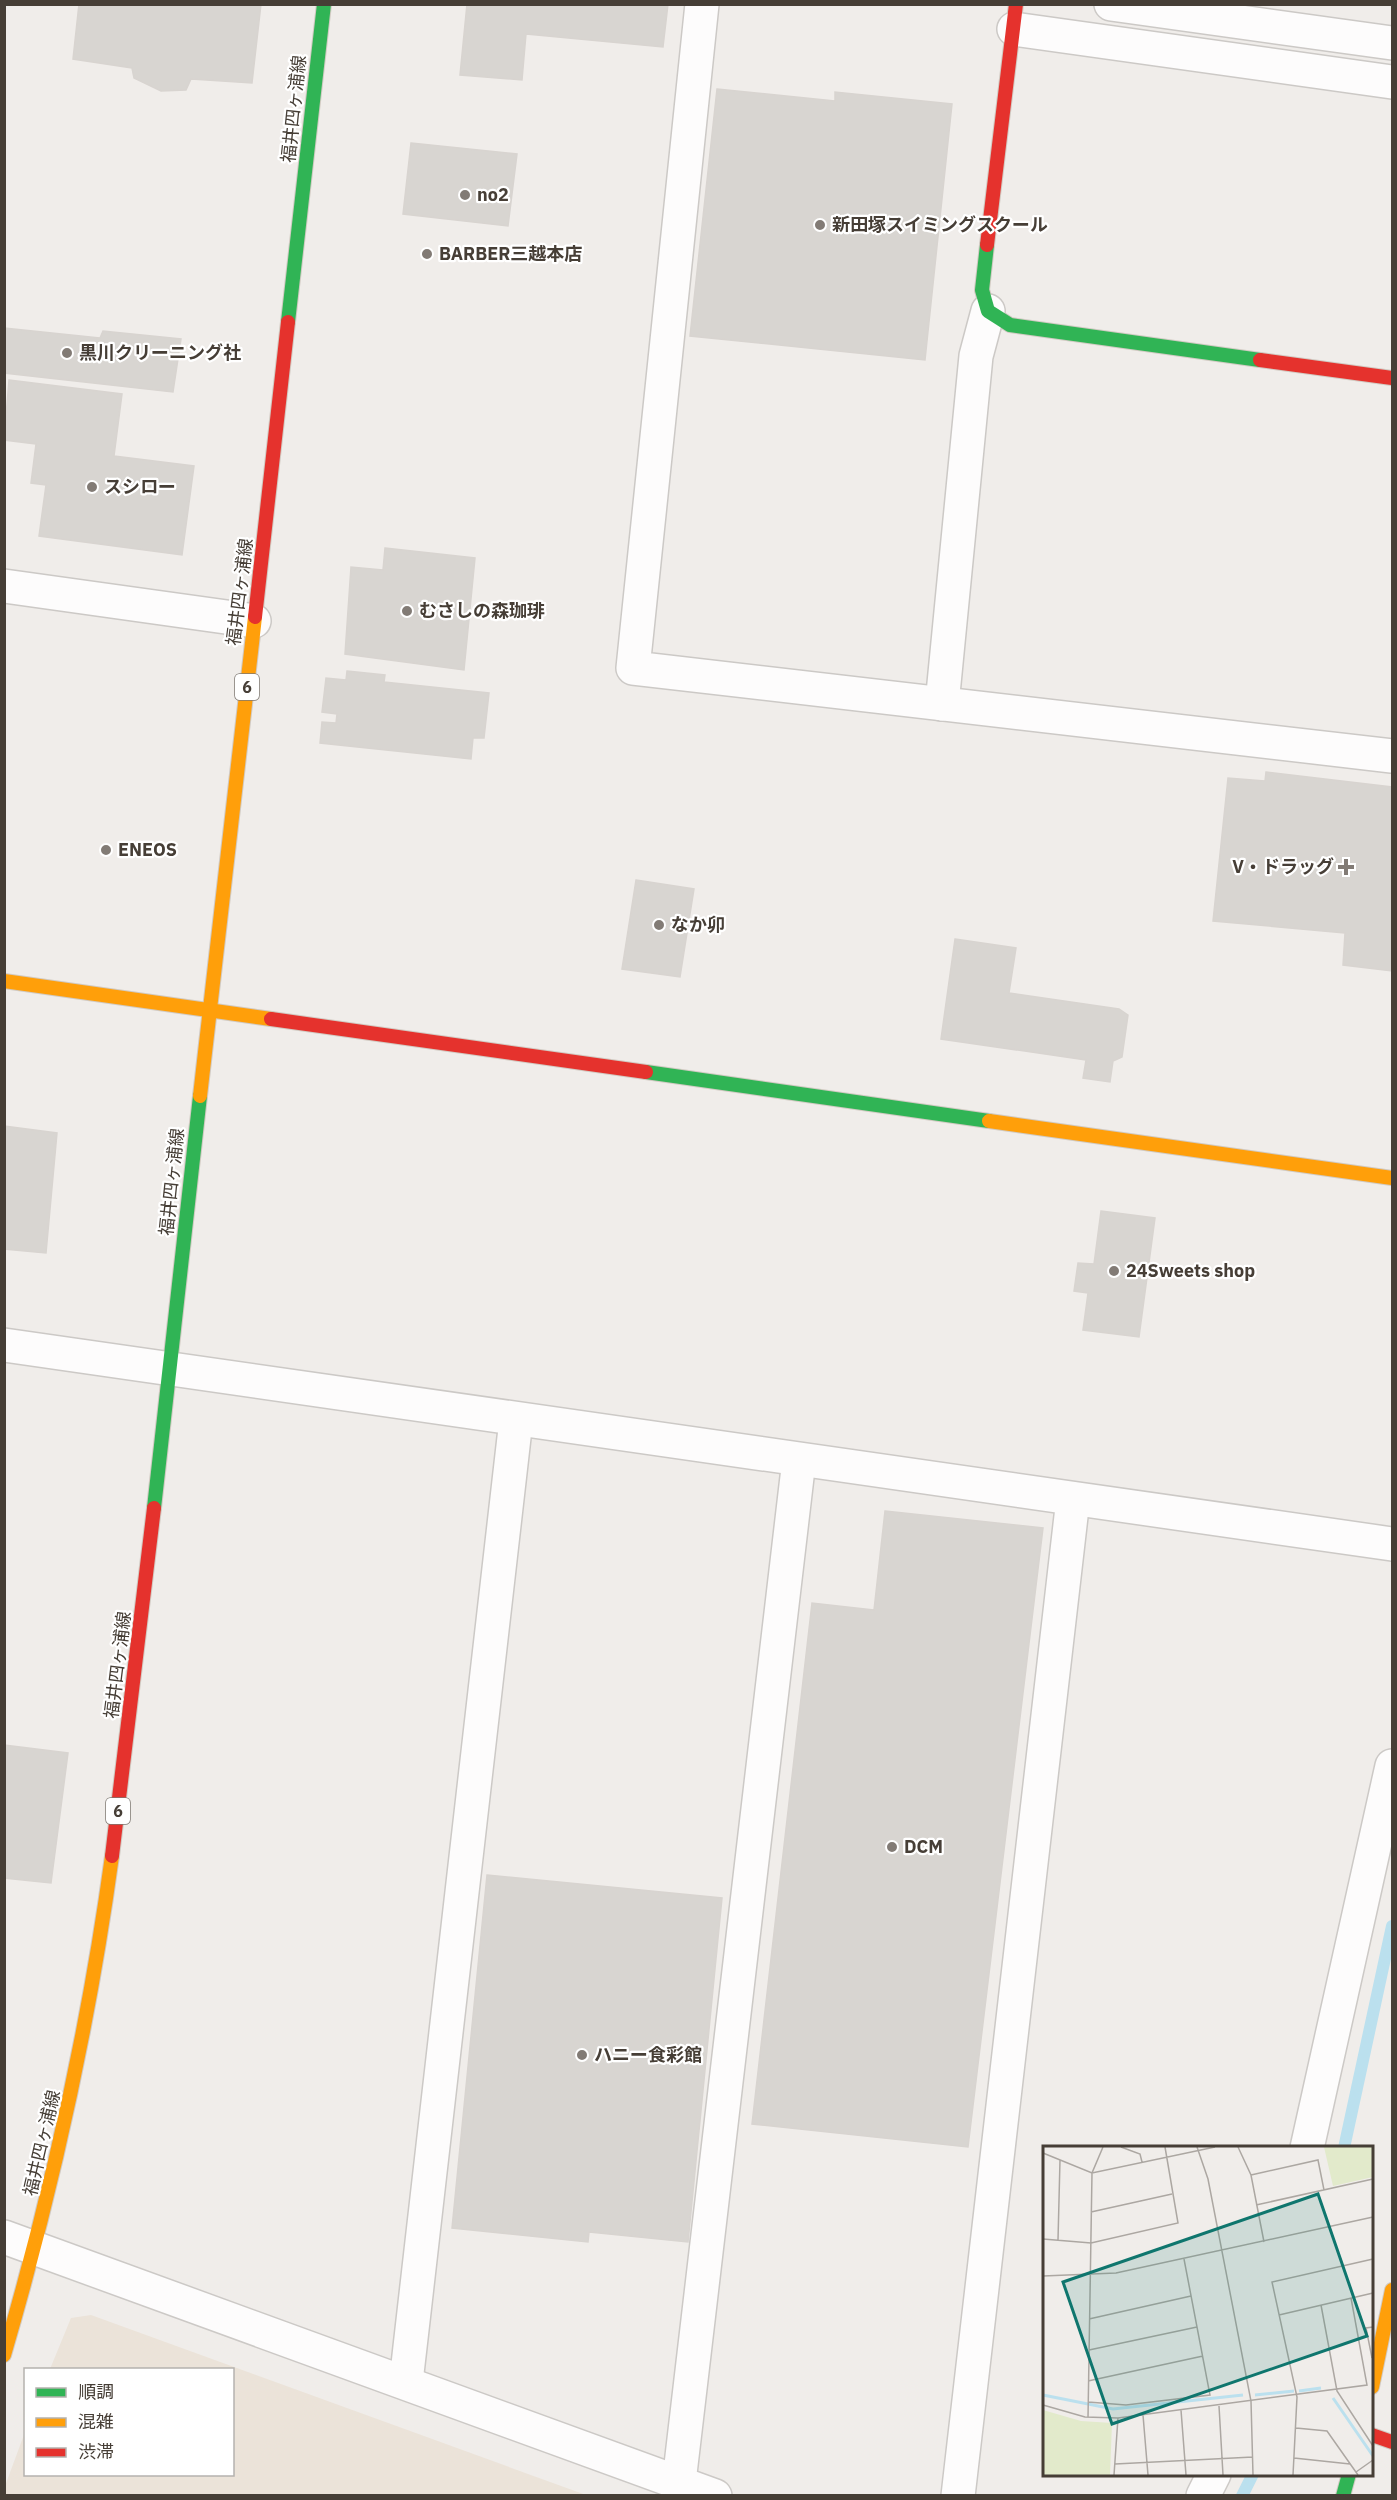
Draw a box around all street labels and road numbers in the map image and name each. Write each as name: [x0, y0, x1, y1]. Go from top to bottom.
street label: 福井四ヶ浦線: [276, 54, 311, 164]
street label: 福井四ヶ浦線: [222, 537, 257, 647]
road number: 6: [235, 674, 259, 700]
street label: 福井四ヶ浦線: [154, 1127, 189, 1237]
street label: 福井四ヶ浦線: [100, 1610, 135, 1720]
road number: 6: [106, 1798, 130, 1824]
street label: 福井四ヶ浦線: [18, 2088, 65, 2198]

